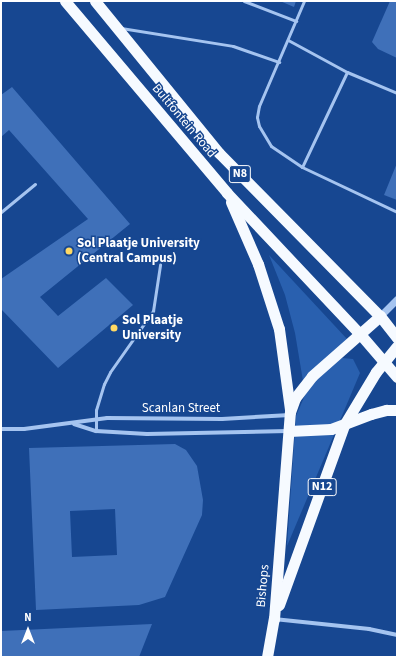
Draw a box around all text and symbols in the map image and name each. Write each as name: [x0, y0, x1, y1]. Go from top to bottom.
street label: Bultfontein Road: [149, 81, 219, 161]
road number: N8: [228, 164, 252, 184]
place label: Sol Plaatje University (Central Campus): [77, 236, 200, 267]
marker: Sol Plaatje University (Central Campus): [64, 246, 74, 256]
place label: Sol Plaatje University: [122, 313, 183, 344]
marker: Sol Plaatje University: [109, 323, 119, 333]
street label: Scanlan Street: [142, 400, 220, 416]
road number: N12: [307, 477, 337, 497]
street label: Bishops: [253, 564, 273, 608]
north arrow: [8, 610, 48, 650]
text: N: [24, 610, 32, 625]

